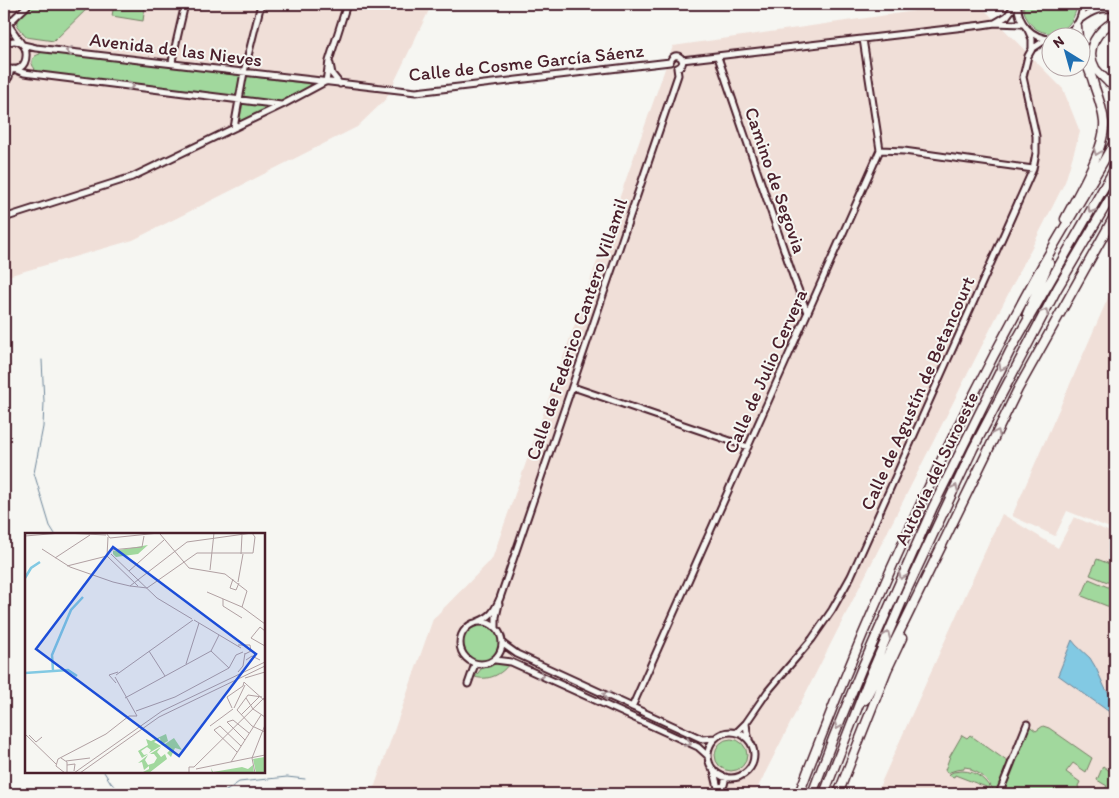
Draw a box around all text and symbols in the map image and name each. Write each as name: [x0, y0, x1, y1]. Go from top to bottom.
street label: Avenida de las Nieves: [88, 28, 263, 71]
north arrow: [1042, 28, 1092, 78]
text: N: [1050, 32, 1067, 52]
street label: Calle de Cosme García Sáenz: [407, 39, 645, 86]
one-way arrow: [65, 46, 73, 57]
one-way arrow: [127, 80, 135, 91]
street label: Camino de Segovia: [740, 104, 811, 256]
one-way arrow: [1093, 147, 1104, 156]
street label: Calle de Federico Cantero Villamil: [521, 195, 632, 463]
one-way arrow: [1087, 205, 1097, 214]
street label: Calle de Agustín de Betancourt: [855, 273, 980, 514]
street label: Calle de Julio Cervera: [719, 285, 812, 457]
one-way arrow: [1039, 308, 1049, 317]
one-way arrow: [998, 362, 1009, 371]
street label: Autovía del Suroeste: [889, 388, 984, 549]
one-way arrow: [990, 429, 1001, 438]
one-way arrow: [949, 484, 959, 493]
inset map: [25, 533, 265, 773]
one-way arrow: [898, 571, 908, 580]
one-way arrow: [881, 631, 892, 640]
one-way arrow: [535, 669, 544, 679]
one-way arrow: [602, 690, 611, 701]
one-way arrow: [833, 721, 844, 730]
one-way arrow: [683, 736, 692, 747]

